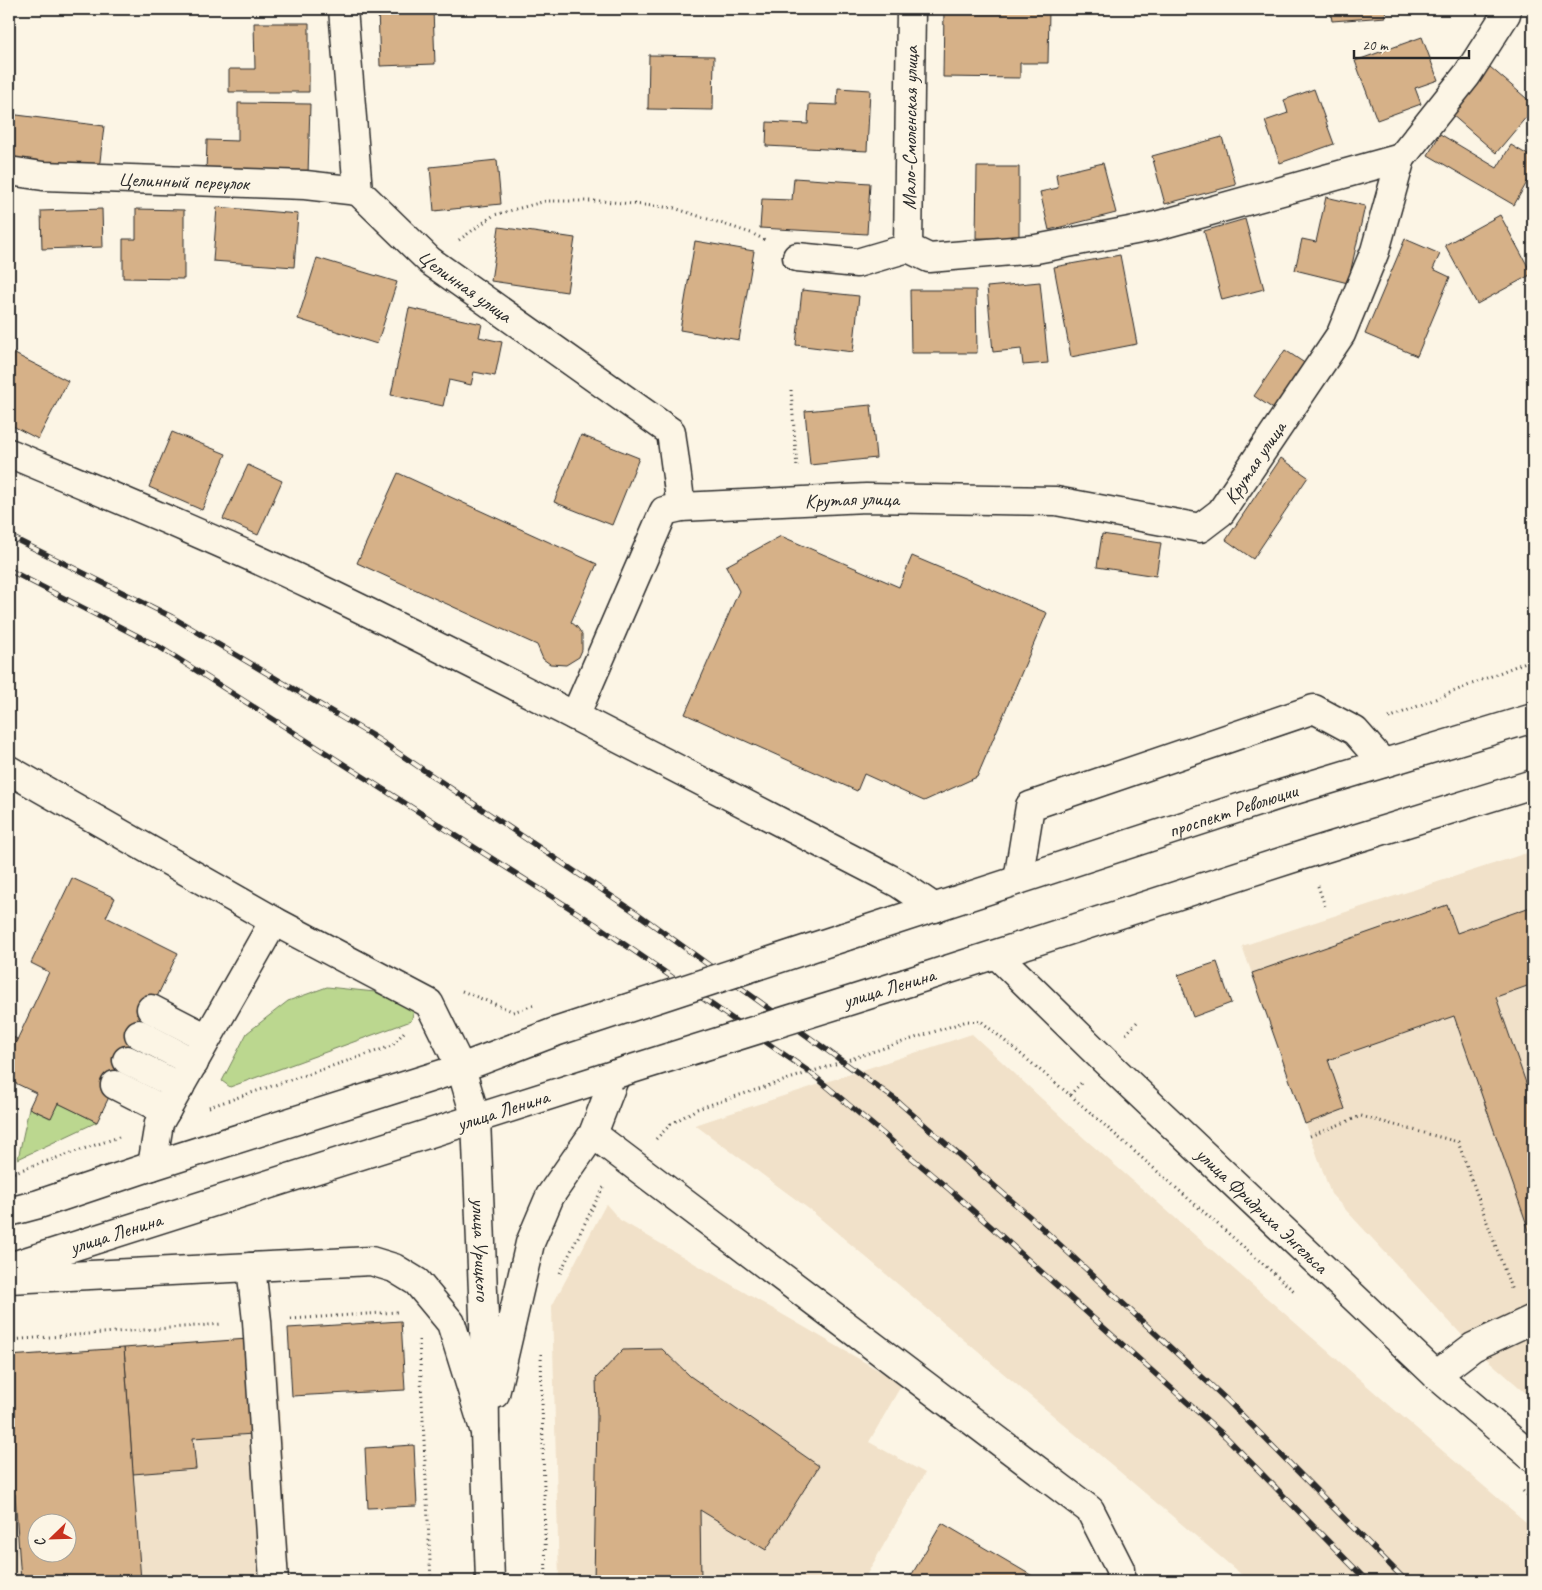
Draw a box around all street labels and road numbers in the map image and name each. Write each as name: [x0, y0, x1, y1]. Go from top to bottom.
street label: Мало-Смоленская улица: [896, 45, 923, 210]
street label: Целинный переулок: [118, 166, 251, 196]
street label: Целинная улица: [413, 244, 518, 328]
street label: Крутая улица: [1218, 415, 1292, 508]
street label: Крутая улица: [804, 485, 901, 513]
street label: проспект Революции: [1165, 777, 1302, 843]
street label: улица Ленина: [839, 962, 940, 1014]
street label: улица Ленина: [453, 1083, 553, 1137]
street label: улица Фридриха Энгельса: [1190, 1141, 1335, 1280]
street label: улица Урицкого: [467, 1197, 496, 1303]
street label: улица Ленина: [66, 1206, 167, 1260]

